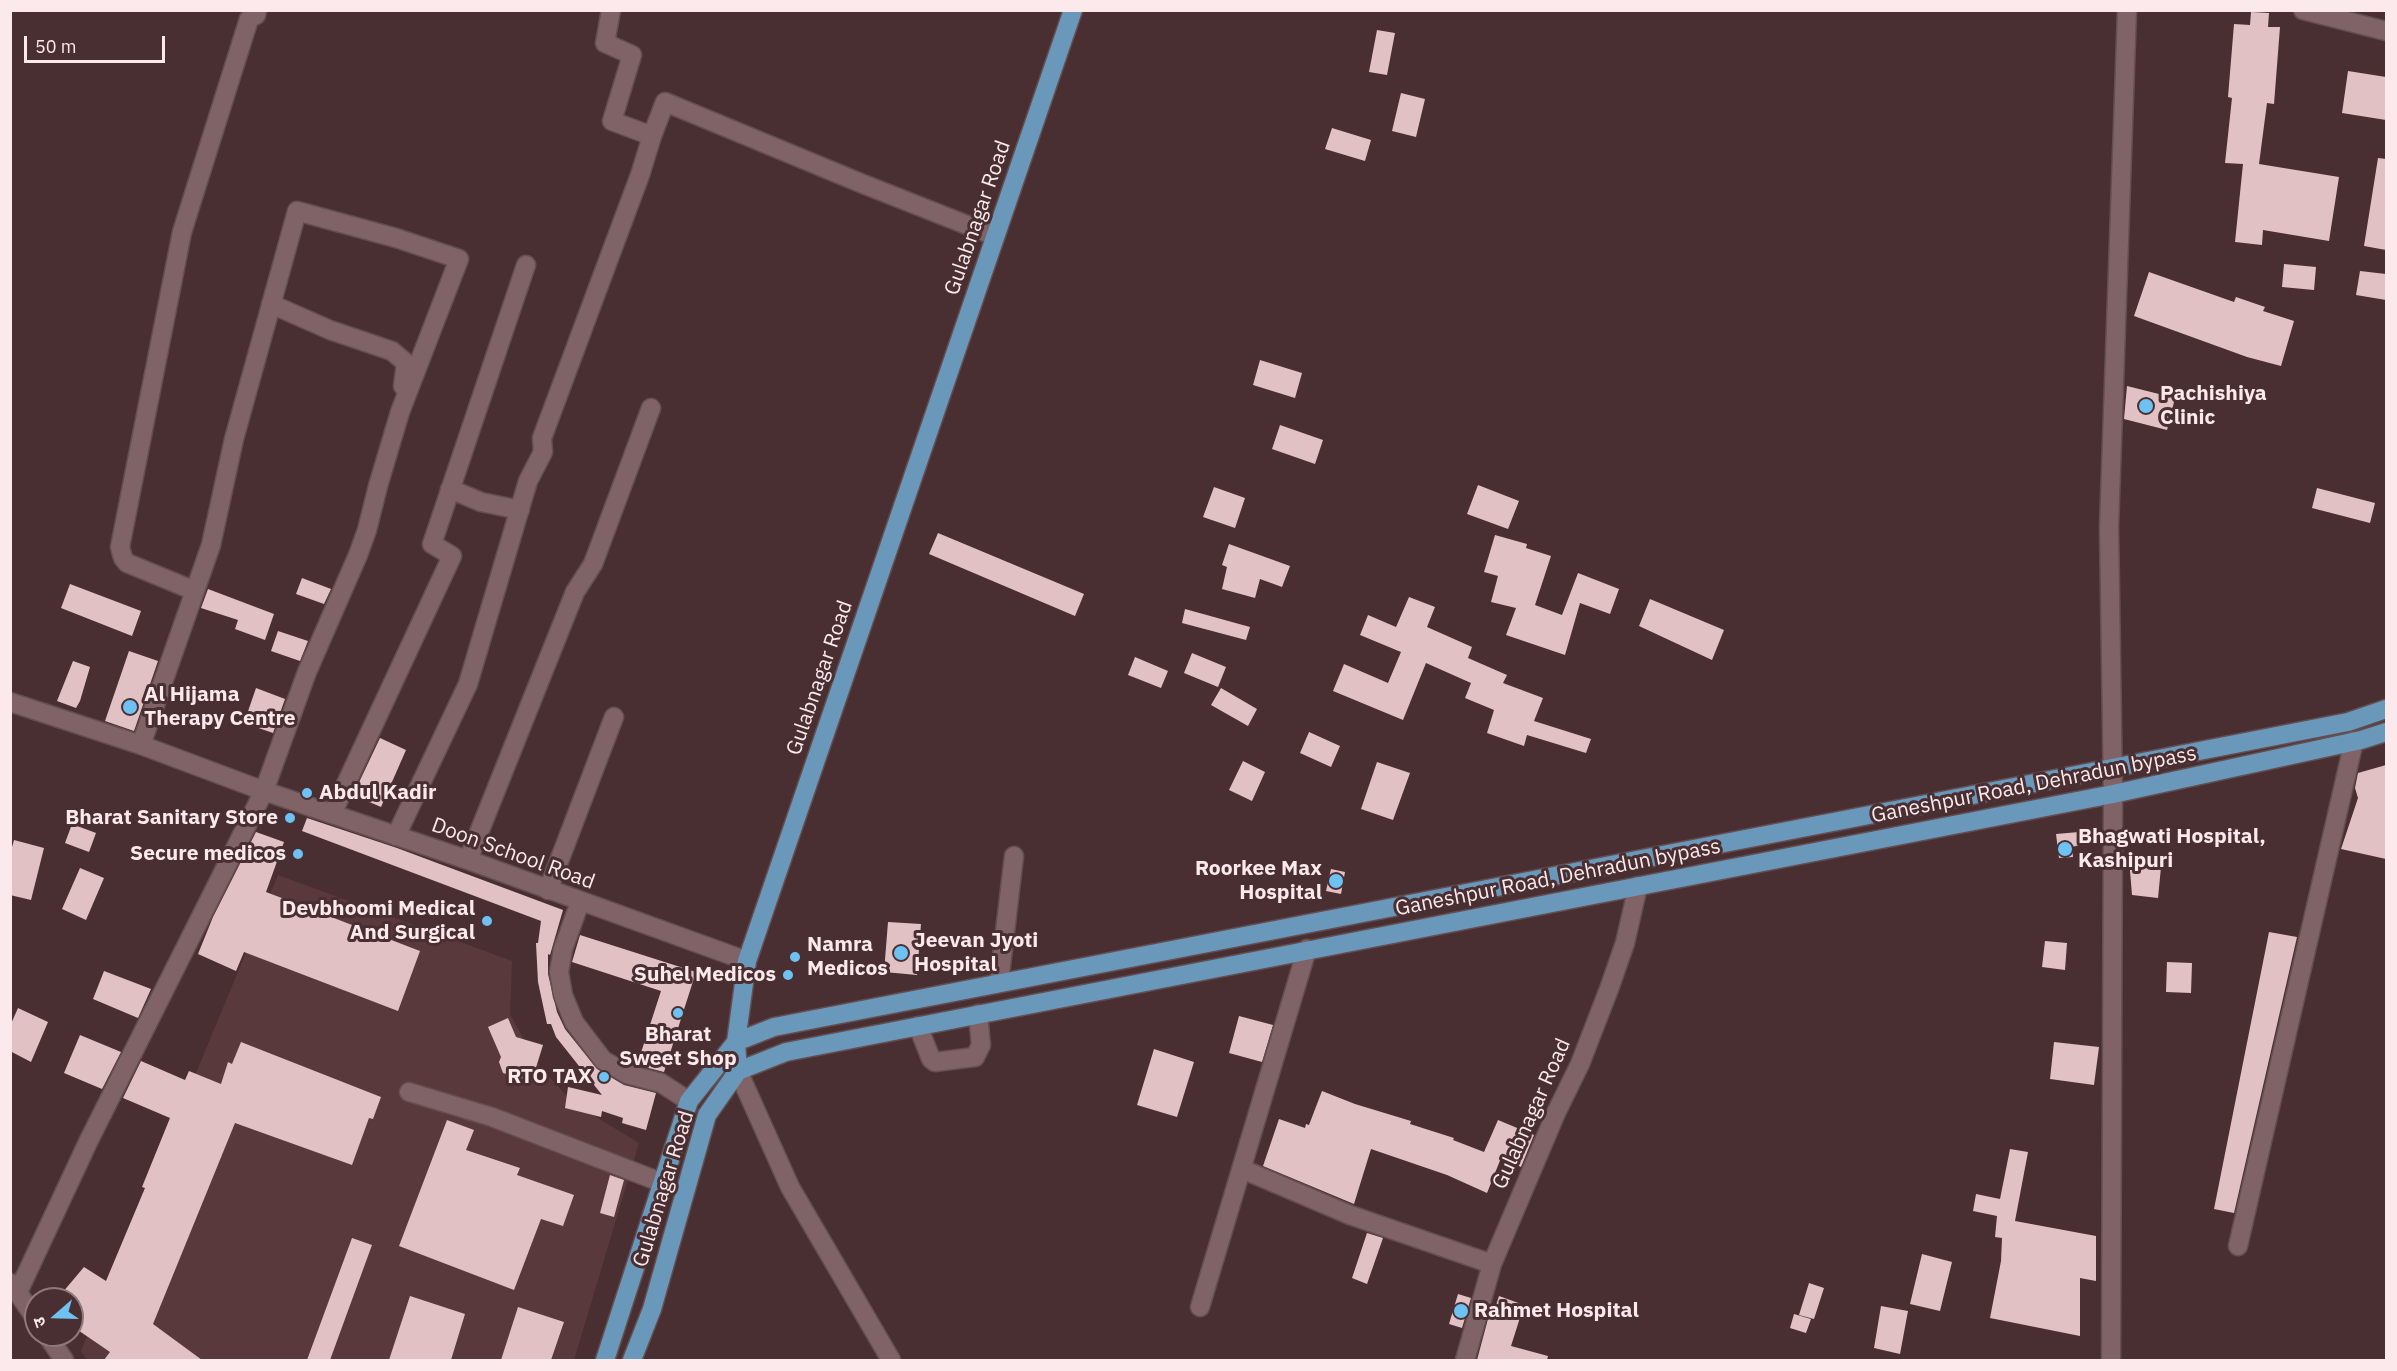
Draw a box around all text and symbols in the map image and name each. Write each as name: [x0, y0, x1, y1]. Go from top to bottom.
scale bar: [27, 24, 168, 62]
text: 50 m: [35, 35, 77, 58]
street label: Gulabnagar Road: [940, 137, 1016, 299]
place label: Pachishiya Clinic: [2160, 381, 2267, 431]
marker: Pachishiya Clinic: [2137, 397, 2155, 415]
street label: Gulabnagar Road: [782, 597, 858, 759]
place label: Al Hijama Therapy Centre: [144, 682, 296, 732]
marker: Al Hijama Therapy Centre: [121, 698, 139, 716]
street label: Ganeshpur Road, Dehradun bypass: [1869, 741, 2199, 829]
place label: Abdul Kadir: [319, 780, 436, 806]
marker: Abdul Kadir: [300, 786, 314, 800]
place label: Bharat Sanitary Store: [65, 805, 278, 831]
marker: Bharat Sanitary Store: [283, 811, 297, 825]
street label: Doon School Road: [428, 813, 598, 895]
place label: Bhagwati Hospital, Kashipuri: [2078, 824, 2266, 874]
street label: Ganeshpur Road, Dehradun bypass: [1393, 834, 1723, 922]
marker: Bhagwati Hospital, Kashipuri: [2056, 840, 2074, 858]
place label: Secure medicos: [130, 841, 286, 867]
marker: Secure medicos: [291, 847, 305, 861]
place label: Roorkee Max Hospital: [1195, 856, 1322, 906]
marker: Roorkee Max Hospital: [1327, 872, 1345, 890]
place label: Devbhoomi Medical And Surgical: [282, 896, 475, 946]
marker: Devbhoomi Medical And Surgical: [480, 914, 494, 928]
place label: Jeevan Jyoti Hospital: [914, 928, 1038, 978]
place label: Namra Medicos: [807, 932, 888, 982]
marker: Jeevan Jyoti Hospital: [892, 944, 910, 962]
marker: Namra Medicos: [788, 950, 802, 964]
place label: Suhel Medicos: [634, 962, 776, 988]
marker: Suhel Medicos: [781, 968, 795, 982]
marker: Bharat Sweet Shop: [671, 1006, 685, 1020]
place label: Bharat Sweet Shop: [619, 1022, 737, 1072]
street label: Gulabnagar Road: [1488, 1035, 1576, 1193]
place label: RTO TAX: [507, 1064, 592, 1090]
marker: RTO TAX: [597, 1070, 611, 1084]
street label: Gulabnagar Road: [628, 1108, 700, 1270]
north arrow: [24, 1287, 84, 1347]
place label: Rahmet Hospital: [1474, 1298, 1639, 1324]
marker: Rahmet Hospital: [1452, 1302, 1470, 1320]
text: उ: [28, 1315, 50, 1330]

